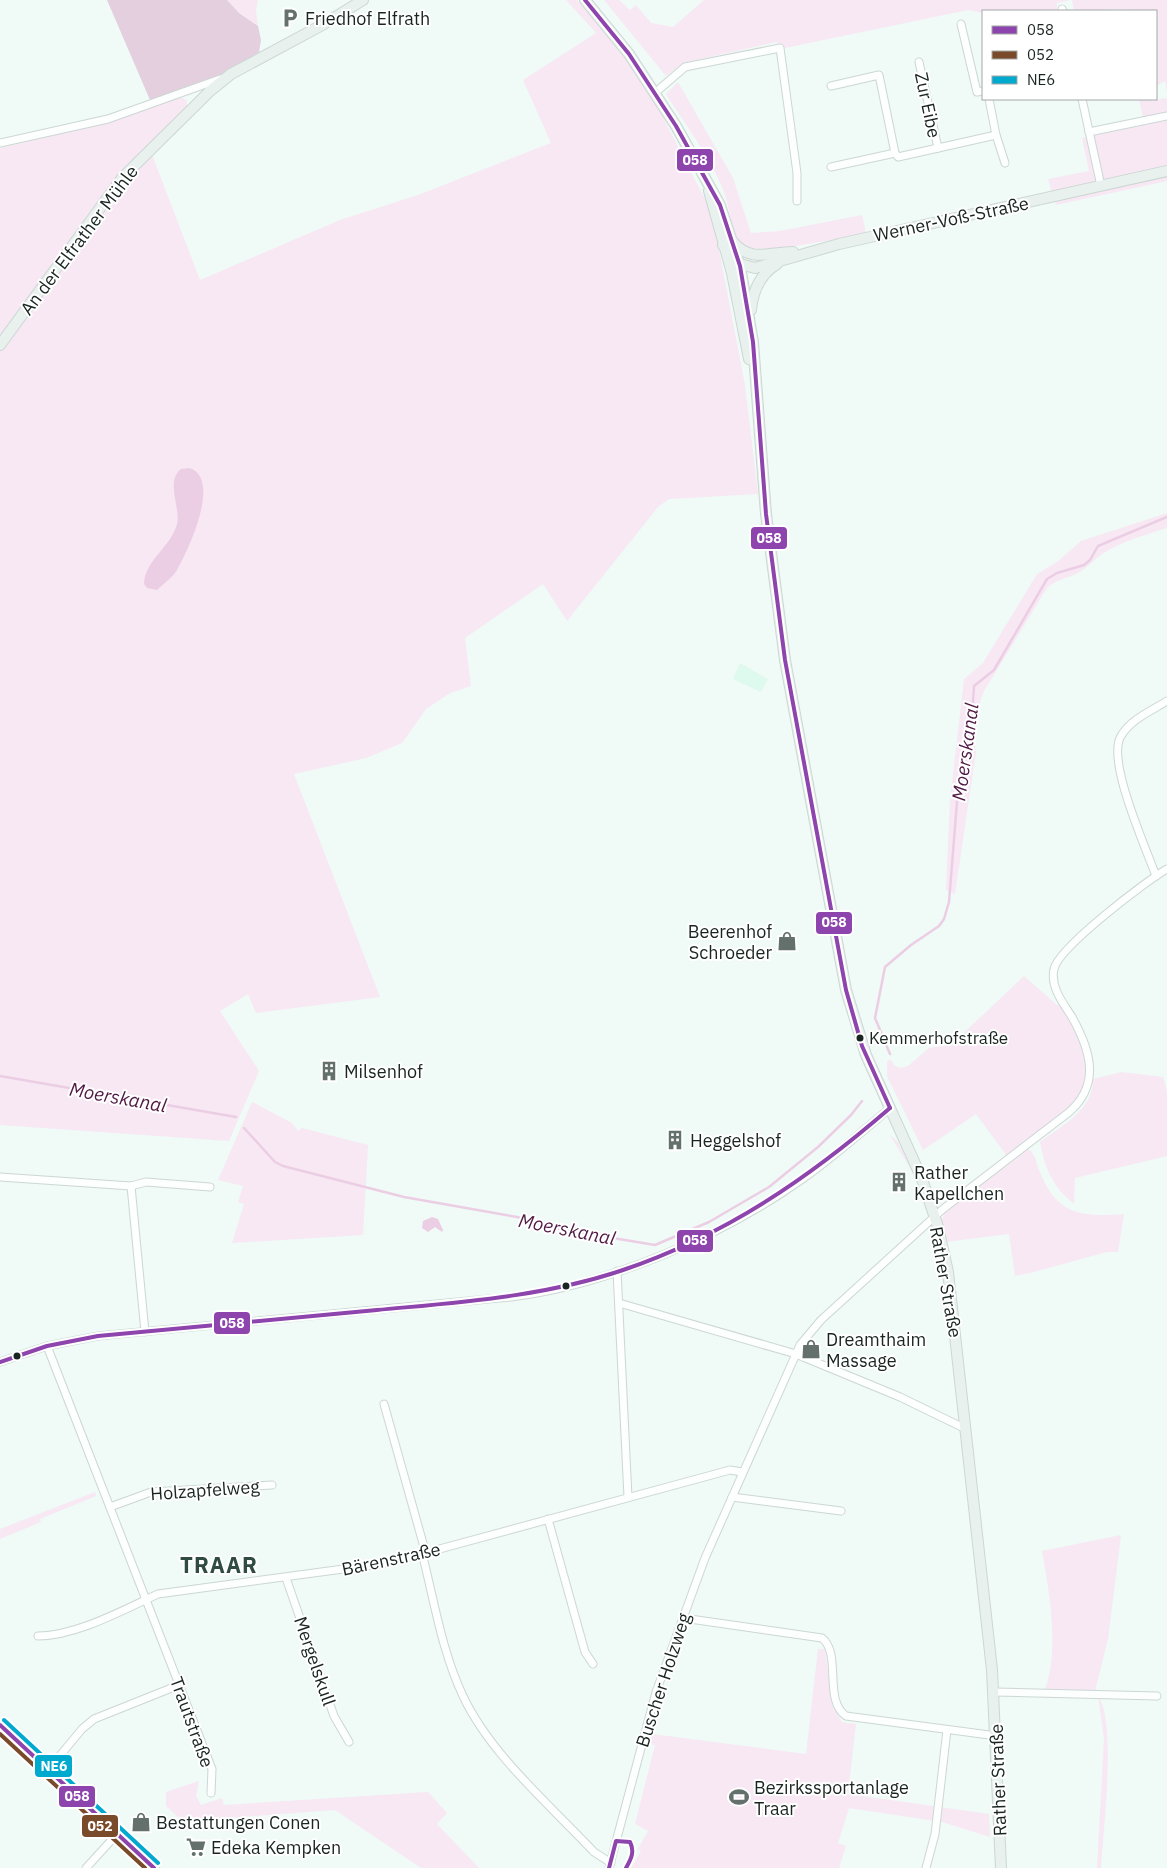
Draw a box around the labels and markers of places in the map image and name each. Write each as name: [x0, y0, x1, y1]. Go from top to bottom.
parking icon: Friedhof Elfrath: [279, 7, 301, 29]
place label: Friedhof Elfrath: [305, 7, 430, 30]
place label: Beerenhof Schroeder: [688, 920, 772, 964]
shop icon: Beerenhof Schroeder: [776, 930, 798, 952]
place label: Kemmerhofstraße: [869, 1027, 1008, 1049]
marker: Kemmerhofstraße: [855, 1033, 865, 1043]
building icon: Milsenhof: [318, 1060, 340, 1082]
place label: Milsenhof: [344, 1060, 423, 1083]
building icon: Heggelshof: [664, 1129, 686, 1151]
place label: Heggelshof: [690, 1129, 781, 1152]
place label: Rather Kapellchen: [914, 1161, 1004, 1205]
building icon: Rather Kapellchen: [888, 1171, 910, 1193]
unlabelled marker: [561, 1281, 571, 1291]
place label: Dreamthaim Massage: [826, 1328, 926, 1372]
shop icon: Dreamthaim Massage: [800, 1338, 822, 1360]
unlabelled marker: [12, 1351, 22, 1361]
place label: Bezirkssportanlage Traar: [754, 1776, 909, 1820]
sports icon: Bezirkssportanlage Traar: [728, 1786, 750, 1808]
shop icon: Bestattungen Conen: [130, 1811, 152, 1833]
place label: Bestattungen Conen: [156, 1811, 320, 1834]
supermarket icon: Edeka Kempken: [185, 1836, 207, 1858]
place label: Edeka Kempken: [211, 1836, 341, 1859]

